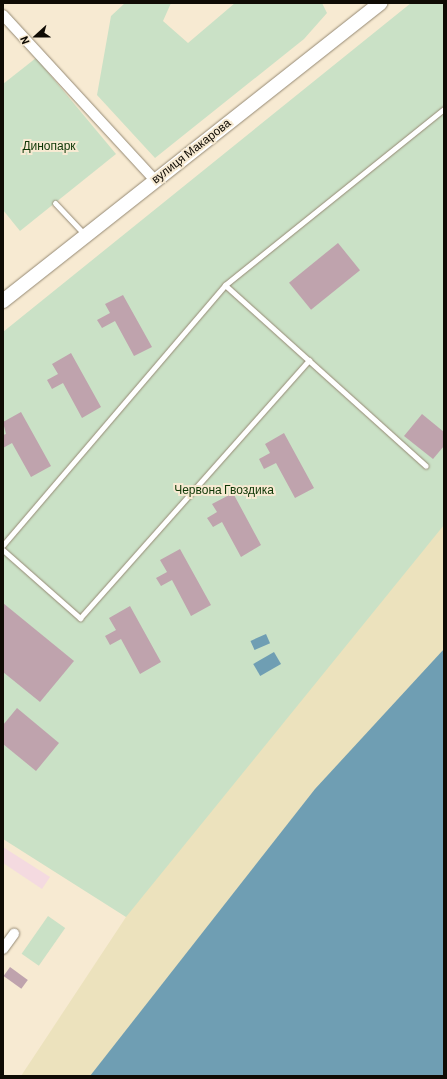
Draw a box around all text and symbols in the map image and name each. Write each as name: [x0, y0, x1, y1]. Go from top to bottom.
north arrow: [16, 16, 56, 56]
text: N: [17, 35, 32, 46]
street label: вулиця Макарова: [149, 116, 233, 186]
park label: Динопарк: [22, 139, 76, 153]
park label: Червона Гвоздика: [174, 483, 274, 497]

